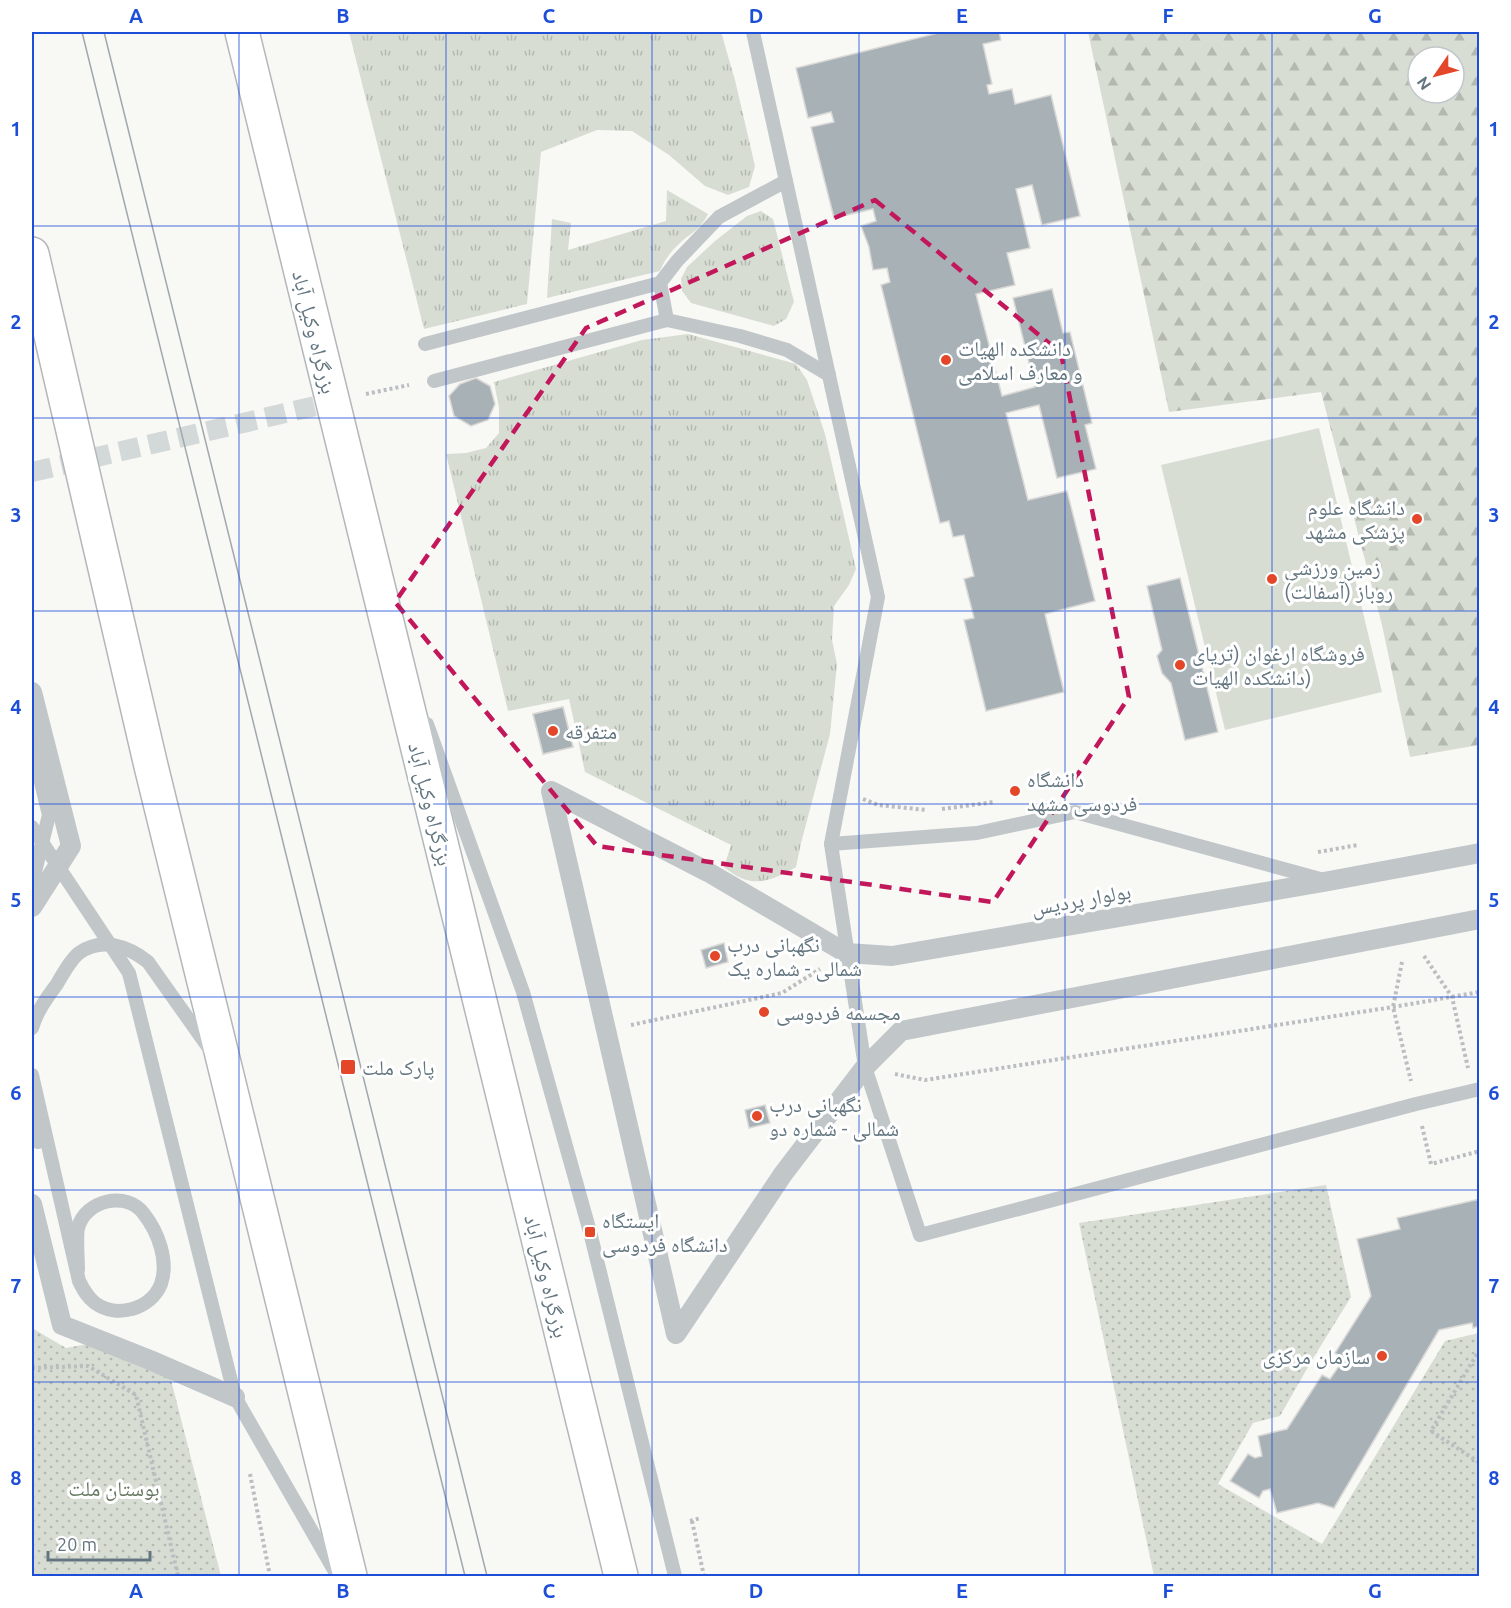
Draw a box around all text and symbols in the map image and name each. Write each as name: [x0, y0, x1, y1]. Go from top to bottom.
text: A: [129, 4, 143, 27]
text: B: [336, 4, 350, 27]
text: C: [543, 4, 556, 27]
text: D: [749, 4, 763, 27]
text: E: [956, 4, 968, 27]
text: F: [1162, 4, 1174, 27]
text: G: [1368, 4, 1382, 27]
north arrow: [1406, 45, 1466, 105]
text: N: [1413, 74, 1435, 94]
text: 1: [10, 117, 22, 140]
text: 1: [1488, 117, 1500, 140]
street label: بزرگراه وکیل آباد: [286, 268, 342, 397]
text: 2: [10, 310, 22, 333]
text: 2: [1488, 310, 1500, 333]
place label: دانشکده الهیات و معارف اسلامی: [958, 336, 1083, 386]
marker: دانشکده الهیات و معارف اسلامی: [939, 353, 953, 367]
place label: دانشگاه علوم پزشکی مشهد: [1305, 495, 1405, 545]
text: 3: [10, 503, 22, 526]
text: 3: [1488, 503, 1500, 526]
marker: دانشگاه علوم پزشکی مشهد: [1410, 512, 1424, 526]
place label: زمین ورزشی روباز (آسفالت): [1284, 555, 1393, 604]
marker: زمین ورزشی روباز (آسفالت): [1265, 572, 1279, 586]
place label: فروشگاه ارغوان (تریای دانشکده الهیات): [1192, 641, 1365, 690]
marker: فروشگاه ارغوان (تریای دانشکده الهیات): [1173, 658, 1187, 672]
text: 4: [10, 695, 22, 718]
text: 4: [1488, 695, 1500, 718]
place label: متفرقه: [565, 719, 617, 743]
marker: متفرقه: [546, 724, 560, 738]
street label: بزرگراه وکیل آباد: [402, 740, 458, 869]
place label: دانشگاه فردوسی مشهد: [1027, 767, 1137, 817]
marker: دانشگاه فردوسی مشهد: [1008, 784, 1022, 798]
street label: بولوار پردیس: [1029, 878, 1133, 922]
text: 5: [10, 888, 22, 911]
text: 5: [1488, 888, 1500, 911]
place label: نگهبانی درب شمالی - شماره یک: [727, 932, 862, 982]
marker: نگهبانی درب شمالی - شماره یک: [708, 949, 722, 963]
place label: مجسمه فردوسی: [776, 1000, 901, 1026]
marker: مجسمه فردوسی: [757, 1005, 771, 1019]
place label: پارک ملت: [362, 1055, 434, 1080]
marker: پارک ملت: [339, 1058, 357, 1076]
text: 6: [10, 1081, 22, 1104]
text: 6: [1488, 1081, 1500, 1104]
place label: نگهبانی درب شمالی - شماره دو: [769, 1092, 899, 1142]
marker: نگهبانی درب شمالی - شماره دو: [750, 1109, 764, 1123]
place label: ایستگاه دانشگاه فردوسی: [602, 1208, 728, 1258]
street label: بزرگراه وکیل آباد: [518, 1212, 574, 1341]
marker: ایستگاه دانشگاه فردوسی: [583, 1225, 597, 1239]
text: 7: [10, 1274, 22, 1297]
text: 7: [1488, 1274, 1500, 1297]
place label: سازمان مرکزی: [1263, 1344, 1370, 1369]
marker: سازمان مرکزی: [1375, 1349, 1389, 1363]
text: 8: [10, 1466, 22, 1489]
text: 8: [1488, 1466, 1500, 1489]
park label: بوستان ملت: [68, 1476, 160, 1501]
scale bar: [48, 1524, 150, 1562]
text: 20 m: [57, 1534, 97, 1554]
text: A: [129, 1579, 143, 1602]
text: B: [336, 1579, 350, 1602]
text: C: [543, 1579, 556, 1602]
text: D: [749, 1579, 763, 1602]
text: E: [956, 1579, 968, 1602]
text: F: [1162, 1579, 1174, 1602]
text: G: [1368, 1579, 1382, 1602]

